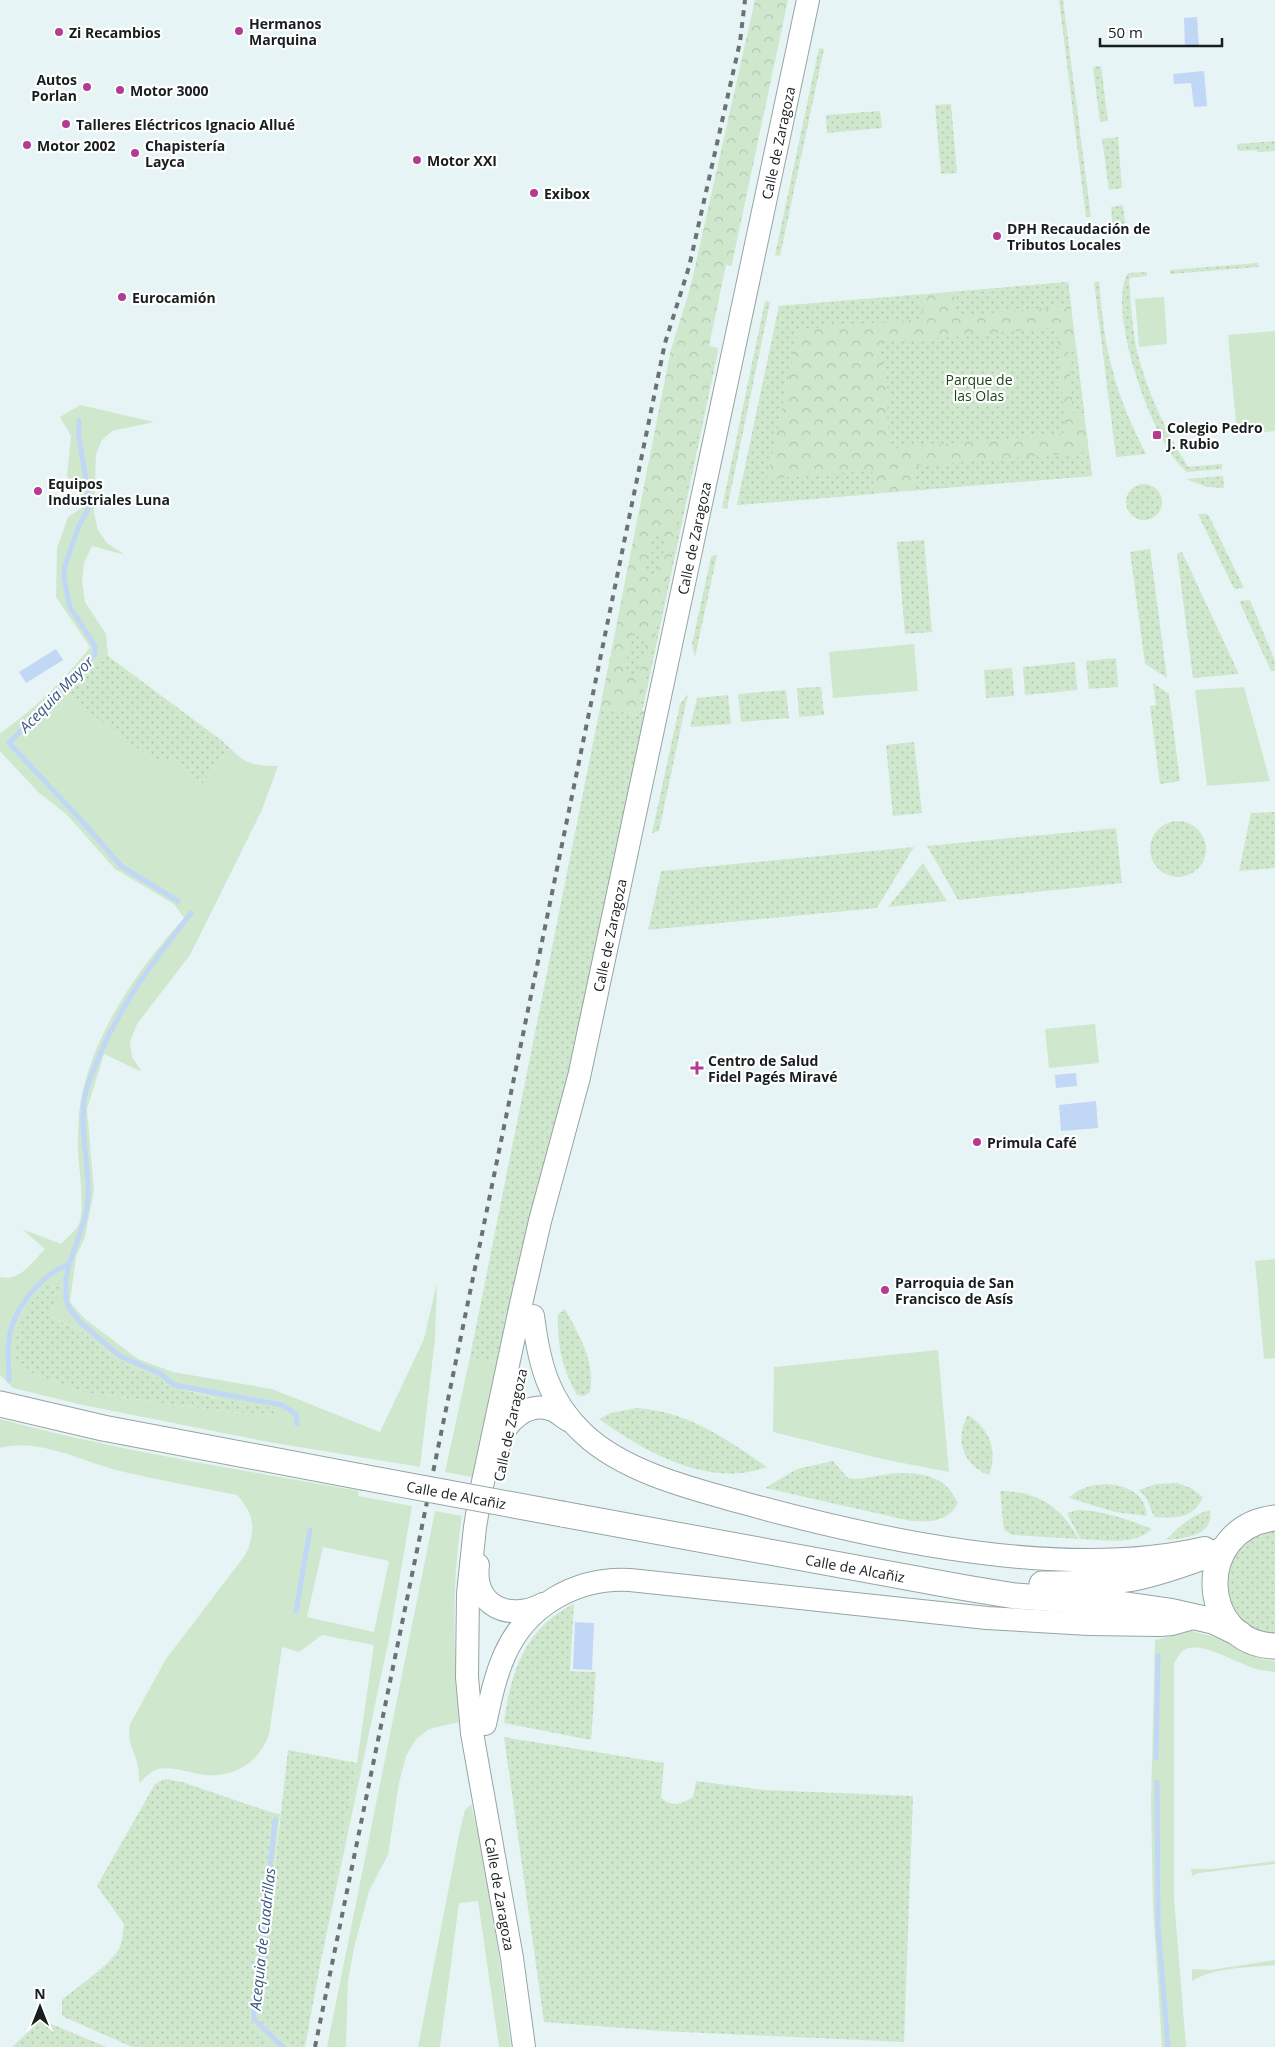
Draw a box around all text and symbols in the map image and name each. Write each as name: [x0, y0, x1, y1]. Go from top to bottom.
place label: Hermanos Marquina: [249, 14, 321, 49]
scale bar: [1100, 15, 1222, 47]
text: 50 m: [1108, 22, 1143, 42]
place label: Zi Recambios: [69, 23, 161, 42]
marker: Hermanos Marquina: [233, 25, 245, 37]
marker: Zi Recambios: [53, 26, 65, 38]
place label: Autos Porlan: [31, 70, 77, 105]
marker: Autos Porlan: [81, 81, 93, 93]
place label: Motor 3000: [130, 81, 209, 100]
marker: Motor 3000: [114, 84, 126, 96]
street label: Calle de Zaragoza: [756, 85, 799, 201]
place label: Talleres Eléctricos Ignacio Allué: [76, 115, 295, 134]
marker: Talleres Eléctricos Ignacio Allué: [60, 118, 72, 130]
place label: Motor 2002: [37, 136, 116, 155]
place label: Chapistería Layca: [145, 136, 225, 171]
marker: Motor 2002: [21, 139, 33, 151]
marker: Chapistería Layca: [129, 147, 141, 159]
place label: Motor XXI: [427, 151, 497, 170]
marker: Motor XXI: [411, 154, 423, 166]
place label: Exibox: [544, 184, 591, 203]
marker: Exibox: [528, 187, 540, 199]
place label: DPH Recaudación de Tributos Locales: [1007, 219, 1150, 254]
marker: DPH Recaudación de Tributos Locales: [991, 230, 1003, 242]
place label: Eurocamión: [132, 288, 216, 307]
marker: Eurocamión: [116, 291, 128, 303]
park label: Parque de las Olas: [946, 370, 1013, 405]
place label: Colegio Pedro J. Rubio: [1165, 418, 1263, 453]
marker: Colegio Pedro J. Rubio: [1151, 429, 1163, 441]
place label: Equipos Industriales Luna: [48, 474, 170, 509]
street label: Calle de Zaragoza: [672, 480, 715, 596]
marker: Equipos Industriales Luna: [32, 485, 44, 497]
water label: Acequia Mayor: [14, 651, 98, 737]
street label: Calle de Zaragoza: [588, 877, 630, 993]
place label: Centro de Salud Fidel Pagés Miravé: [708, 1051, 838, 1086]
marker: Centro de Salud Fidel Pagés Miravé: [690, 1061, 704, 1075]
place label: Primula Café: [987, 1133, 1077, 1152]
marker: Primula Café: [971, 1136, 983, 1148]
place label: Parroquia de San Francisco de Asís: [895, 1273, 1014, 1308]
marker: Parroquia de San Francisco de Asís: [879, 1284, 891, 1296]
street label: Calle de Zaragoza: [489, 1367, 531, 1483]
street label: Calle de Alcañiz: [405, 1476, 508, 1513]
street label: Calle de Alcañiz: [804, 1549, 907, 1586]
street label: Calle de Zaragoza: [481, 1836, 519, 1952]
water label: Acequia de Cuadrillas: [244, 1866, 279, 2012]
north arrow: [15, 1982, 65, 2032]
text: N: [34, 1984, 46, 2003]

